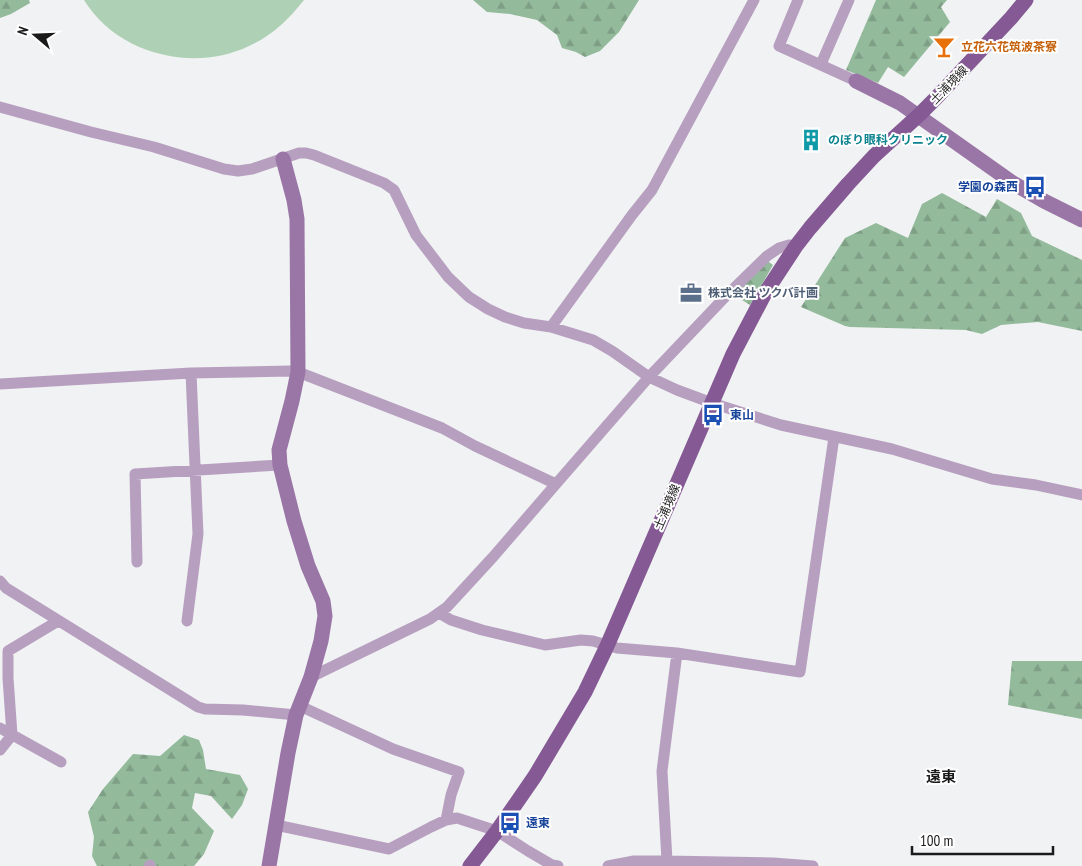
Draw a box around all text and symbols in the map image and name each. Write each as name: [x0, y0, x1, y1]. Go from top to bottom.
north arrow: [10, 10, 60, 60]
text: N: [13, 24, 32, 37]
bar icon: 立花六花筑波茶寮: [931, 34, 957, 60]
place label: 立花六花筑波茶寮: [961, 39, 1057, 54]
street label: 土浦境線: [927, 62, 971, 107]
building icon: のぼり眼科クリニック: [798, 127, 824, 153]
place label: のぼり眼科クリニック: [828, 132, 948, 147]
bus stop icon: 学園の森西: [1022, 174, 1048, 200]
place label: 学園の森西: [958, 179, 1018, 194]
office icon: 株式会社 ツクバ計画: [678, 280, 704, 306]
place label: 株式会社 ツクバ計画: [708, 285, 818, 300]
bus stop icon: 東山: [700, 402, 726, 428]
place label: 東山: [730, 407, 754, 422]
street label: 土浦境線: [650, 482, 683, 532]
district label: 遠東: [926, 767, 956, 786]
bus stop icon: 遠東: [497, 810, 523, 836]
place label: 遠東: [526, 815, 550, 830]
scale bar: [912, 824, 1053, 856]
text: 100 m: [920, 831, 953, 850]

